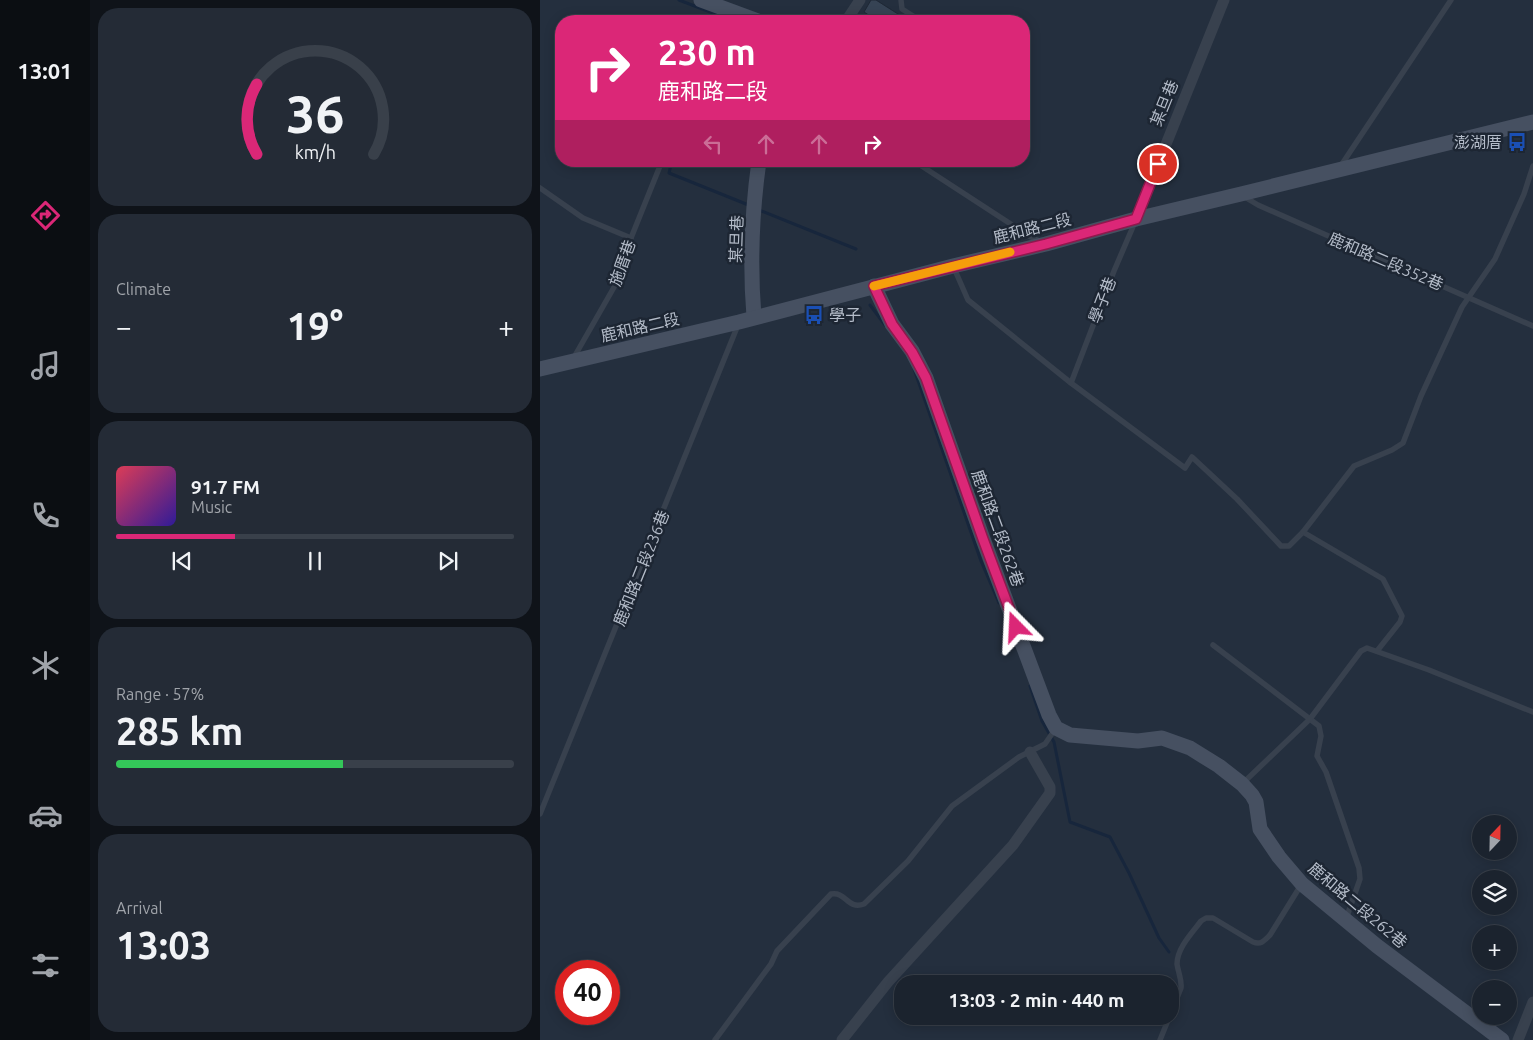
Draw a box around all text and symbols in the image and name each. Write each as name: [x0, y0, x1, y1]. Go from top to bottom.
text: 230 m: [658, 32, 756, 72]
icon: right: [575, 35, 640, 100]
text: 13:01: [17, 58, 73, 83]
street label: 某旦巷: [1147, 77, 1181, 129]
text: 鹿和路二段: [658, 78, 768, 103]
text: 36: [286, 85, 344, 143]
icon: left: [699, 130, 727, 158]
icon: ahead: [752, 130, 780, 158]
icon: ahead: [805, 130, 833, 158]
icon: right: [858, 130, 886, 158]
bus stop icon: 澎湖厝: [1506, 131, 1528, 153]
place label: 澎湖厝: [1454, 133, 1502, 151]
text: km/h: [294, 142, 336, 162]
pin: [1137, 143, 1179, 185]
icon: arrive: [1144, 150, 1172, 178]
icon: directions: [28, 198, 63, 233]
street label: 鹿和路二段: [991, 210, 1073, 246]
street label: 某旦巷: [726, 215, 746, 263]
street label: 鹿和路二段352巷: [1326, 229, 1446, 293]
street label: 施厝巷: [605, 237, 639, 289]
street label: 學子巷: [1085, 274, 1119, 326]
text: Climate: [116, 280, 171, 298]
bus stop icon: 學子: [803, 304, 825, 326]
text: 19°: [287, 305, 343, 347]
place label: 學子: [829, 306, 861, 324]
street label: 鹿和路二段: [599, 309, 681, 345]
text: −: [116, 311, 132, 342]
text: +: [498, 311, 514, 342]
icon: music: [28, 348, 63, 383]
street label: 鹿和路二段262巷: [968, 467, 1028, 589]
text: 91.7 FM: [191, 476, 260, 498]
icon: phone: [28, 498, 63, 533]
text: Music: [191, 498, 232, 516]
street label: 鹿和路二段236巷: [610, 508, 672, 628]
icon: previous: [168, 547, 196, 575]
icon: pause: [301, 547, 329, 575]
icon: next: [434, 547, 462, 575]
position arrow: [989, 600, 1041, 652]
icon: climate: [28, 648, 63, 683]
text: Range · 57%: [116, 685, 204, 703]
text: 285 km: [116, 710, 243, 752]
icon: car: [28, 798, 63, 833]
north arrow: [1472, 815, 1518, 860]
map controls: [1472, 815, 1517, 1025]
street label: 鹿和路二段262巷: [1305, 859, 1411, 951]
button: layers: [1472, 870, 1517, 915]
text: Arrival: [116, 899, 163, 917]
text: 13:03: [116, 924, 211, 966]
button: +: [1472, 925, 1517, 970]
icon: filters: [28, 948, 63, 983]
speed limit sign: 40: [555, 960, 620, 1025]
button: −: [1472, 980, 1517, 1025]
text: 13:03 · 2 min · 440 m: [949, 989, 1124, 1011]

